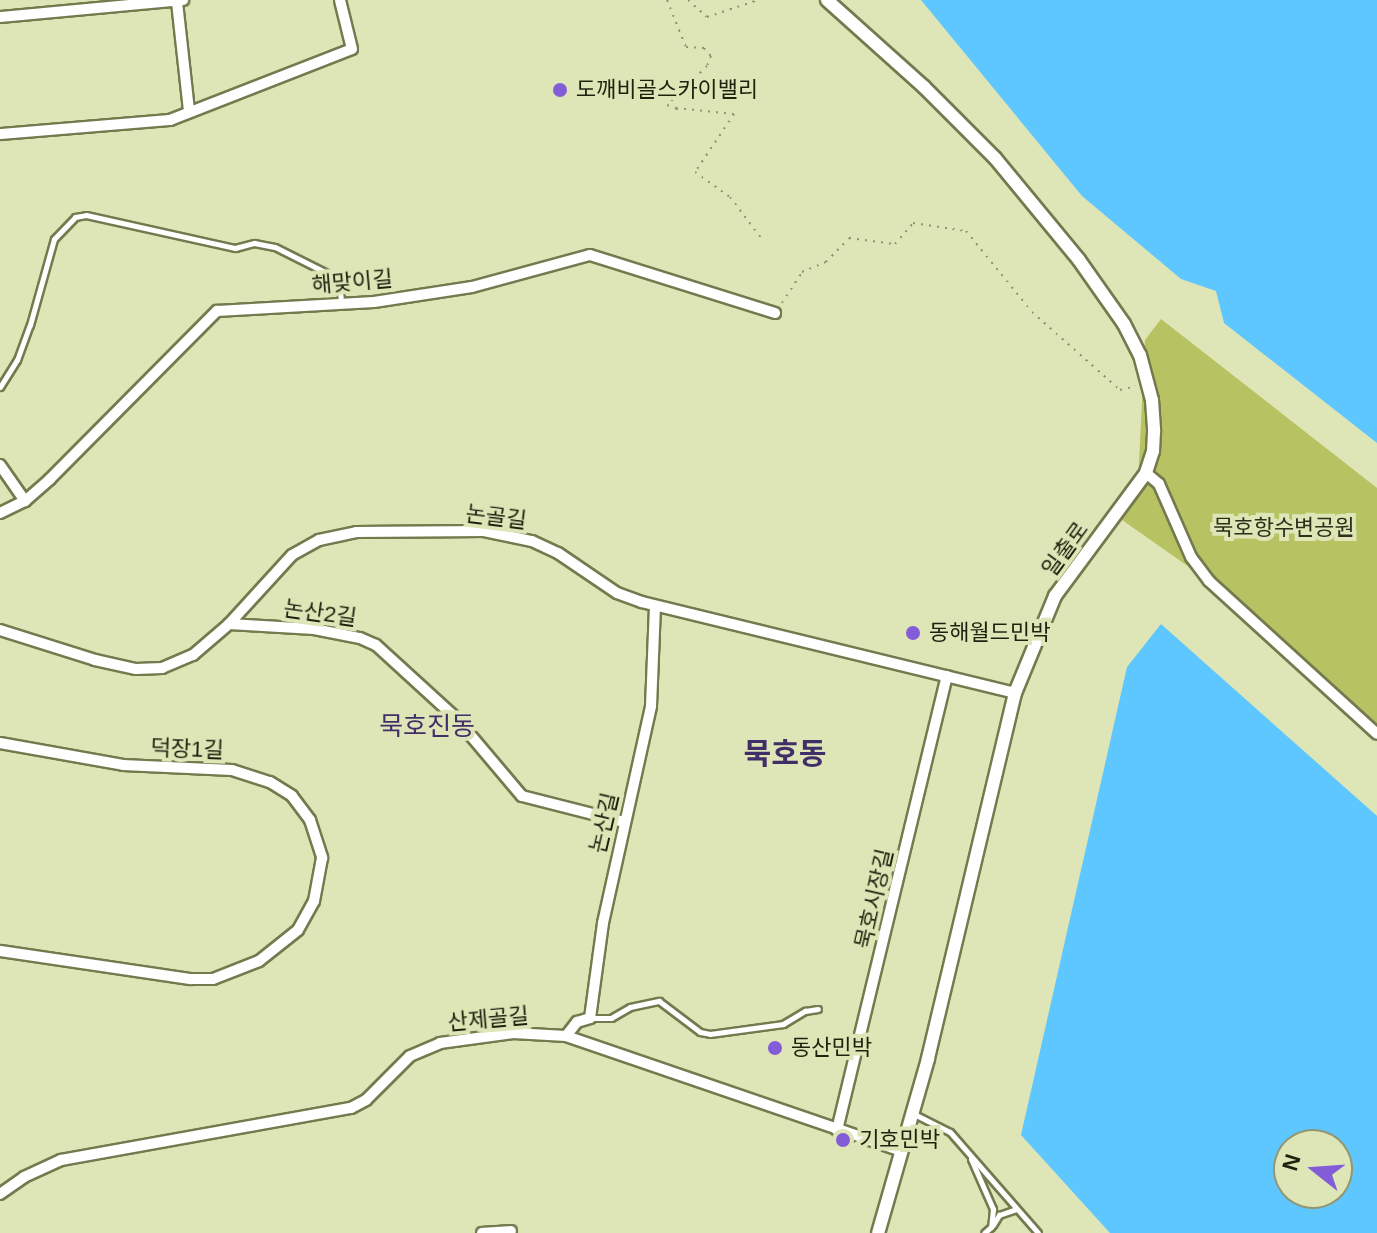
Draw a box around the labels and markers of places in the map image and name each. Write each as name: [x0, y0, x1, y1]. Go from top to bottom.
place label: 도깨비골스카이밸리: [576, 77, 758, 103]
marker: 도깨비골스카이밸리: [551, 81, 569, 99]
place label: 동해월드민박: [929, 620, 1050, 646]
marker: 동해월드민박: [904, 624, 922, 642]
place label: 동산민박: [791, 1035, 872, 1061]
marker: 동산민박: [766, 1039, 784, 1057]
place label: 기호민박: [859, 1127, 940, 1153]
marker: 기호민박: [834, 1131, 852, 1149]

